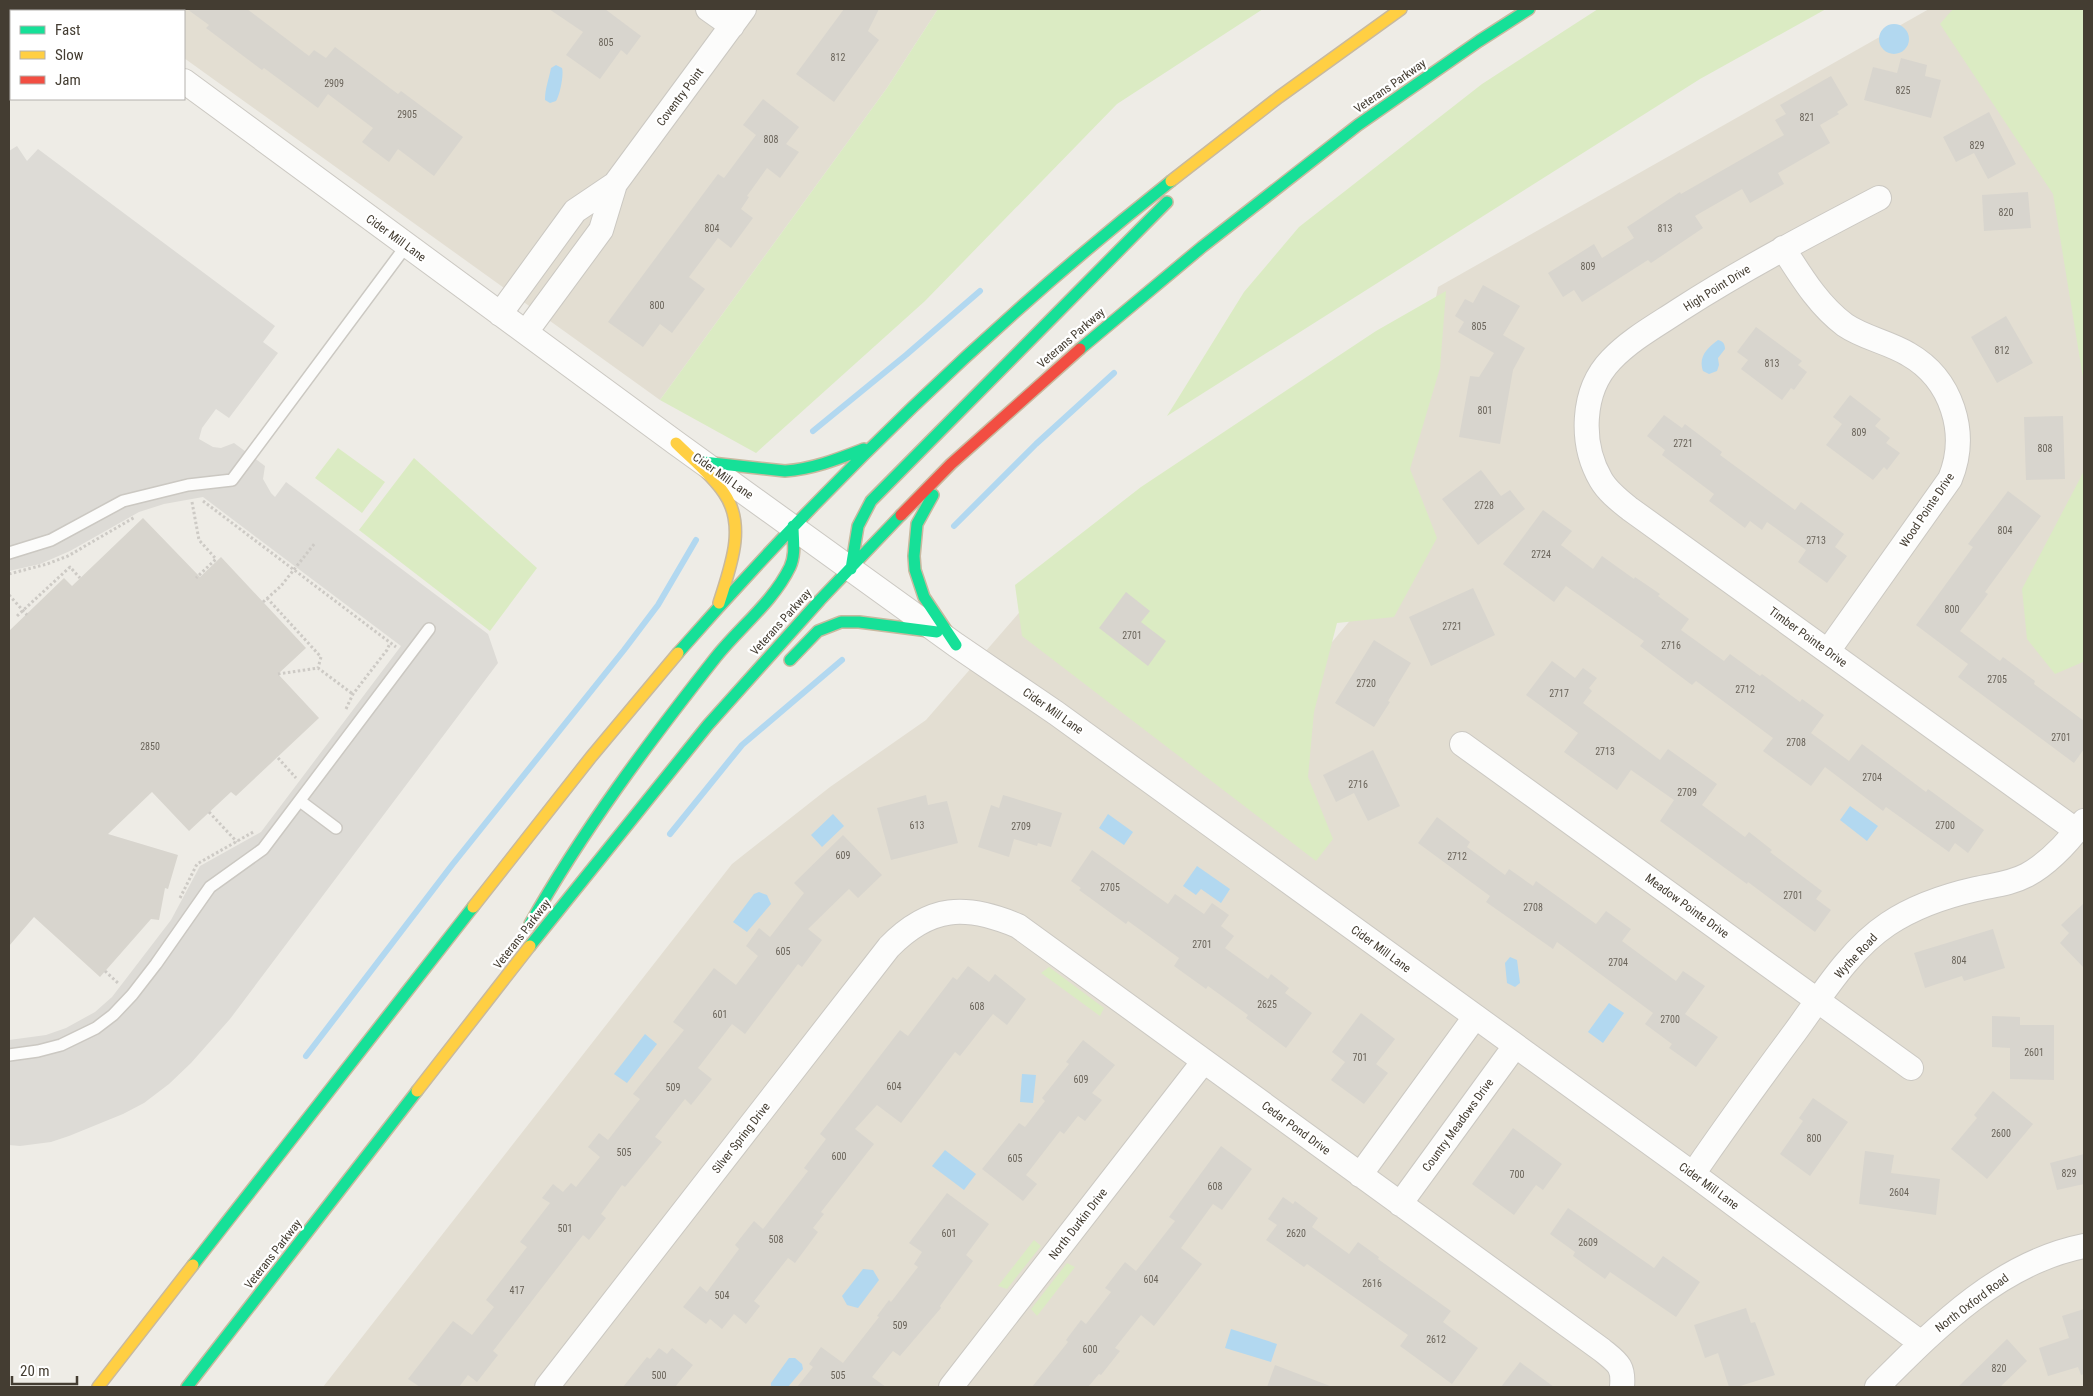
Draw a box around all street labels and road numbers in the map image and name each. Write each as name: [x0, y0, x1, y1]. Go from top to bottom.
street label: Veterans Parkway: [1351, 56, 1429, 116]
street label: Coventry Point: [654, 65, 707, 129]
street label: Cider Mill Lane: [363, 212, 429, 265]
street label: High Point Drive: [1681, 262, 1753, 314]
street label: Veterans Parkway: [1035, 305, 1107, 371]
street label: Cider Mill Lane: [690, 450, 756, 502]
street label: Wood Pointe Drive: [1897, 470, 1957, 550]
street label: Veterans Parkway: [748, 586, 814, 658]
street label: Timber Pointe Drive: [1766, 604, 1850, 670]
street label: Cider Mill Lane: [1020, 685, 1086, 737]
street label: Meadow Pointe Drive: [1642, 871, 1732, 941]
street label: Veterans Parkway: [491, 896, 553, 972]
street label: Cider Mill Lane: [1348, 923, 1414, 976]
street label: Wythe Road: [1832, 931, 1880, 981]
street label: Country Meadows Drive: [1419, 1075, 1497, 1174]
street label: Cedar Pond Drive: [1259, 1098, 1333, 1158]
street label: Silver Spring Drive: [709, 1100, 773, 1176]
street label: Cider Mill Lane: [1676, 1160, 1742, 1213]
street label: North Durkin Drive: [1046, 1185, 1110, 1262]
street label: Veterans Parkway: [242, 1216, 304, 1292]
street label: North Oxford Road: [1933, 1271, 2011, 1335]

